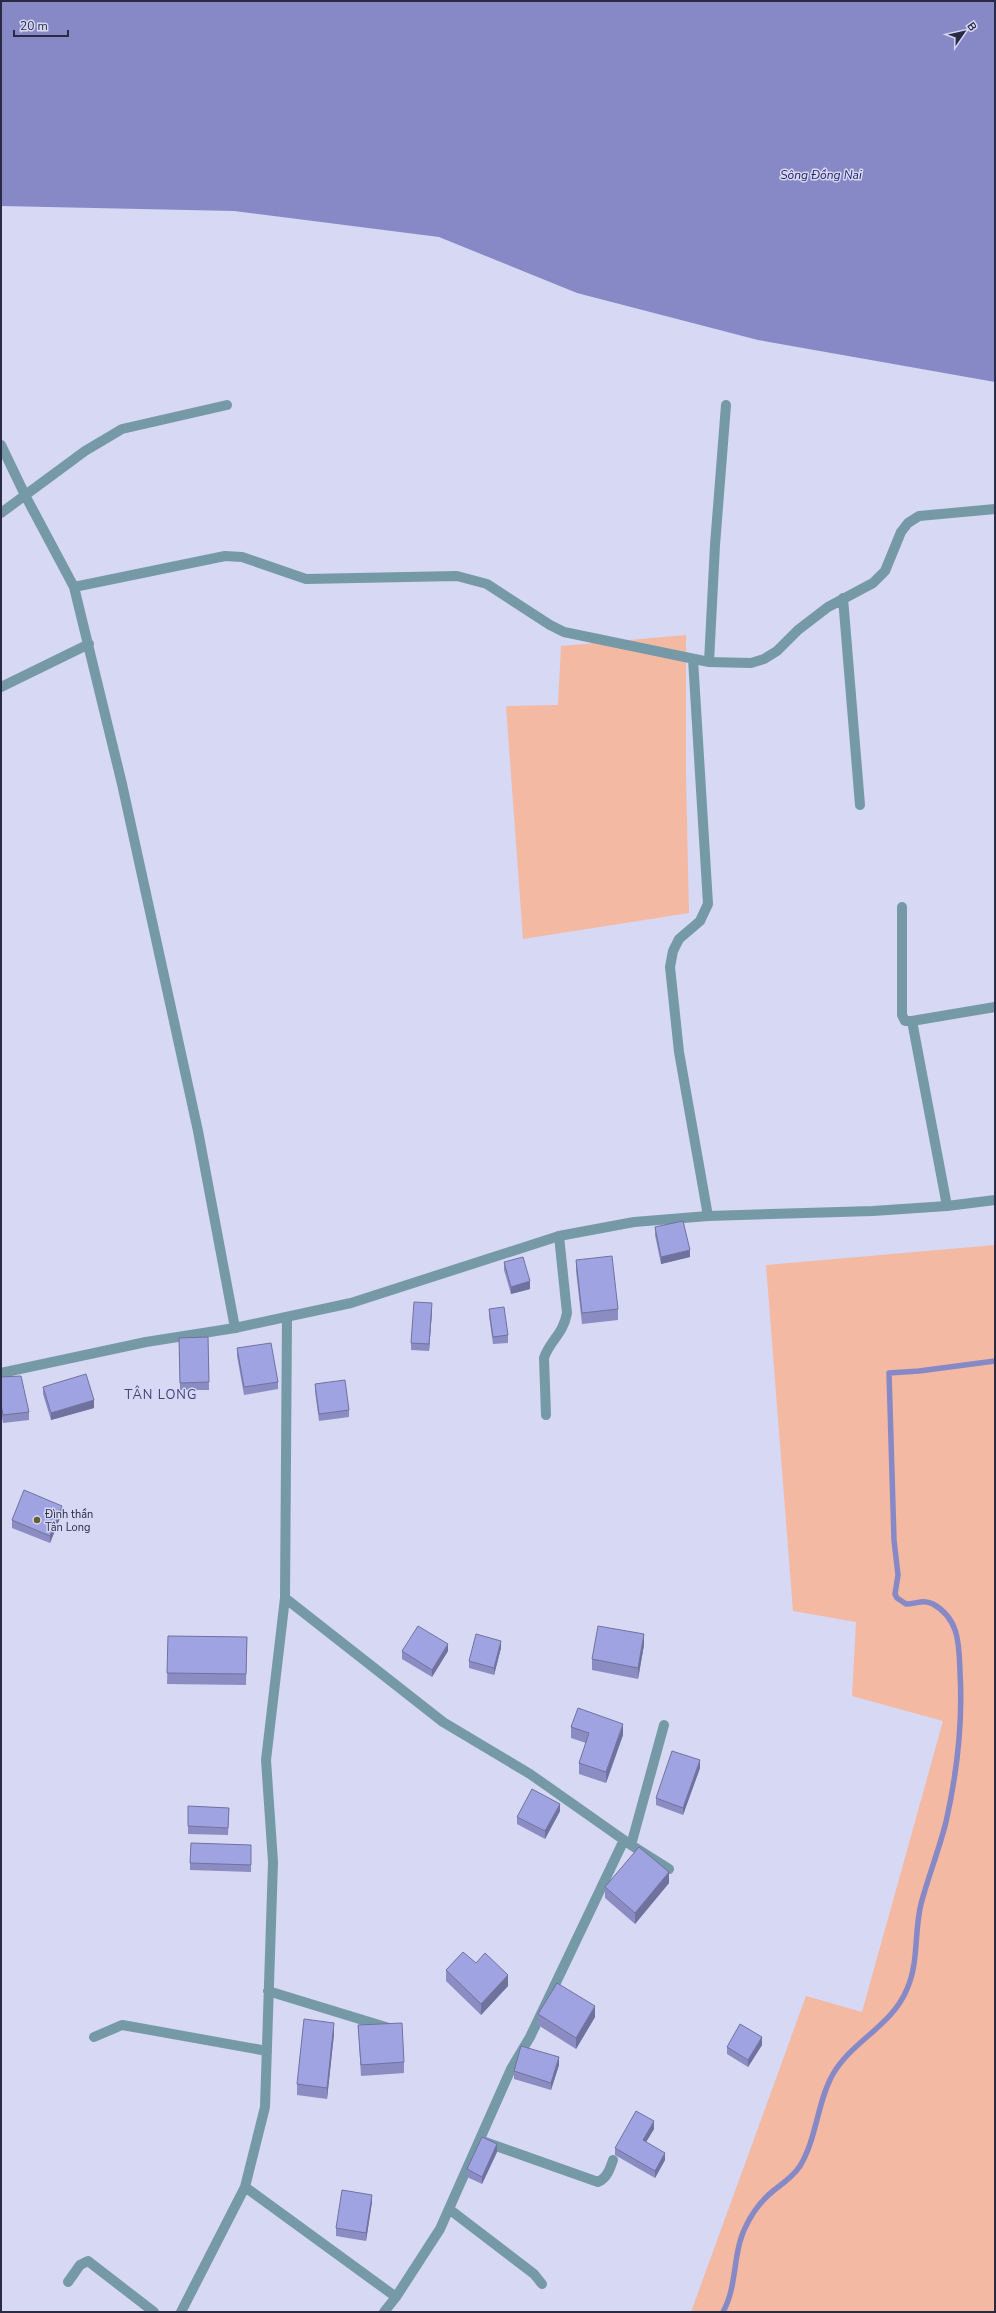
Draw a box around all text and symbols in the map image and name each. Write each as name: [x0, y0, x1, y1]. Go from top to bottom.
scale bar: [14, 12, 68, 38]
north arrow: [944, 12, 984, 52]
text: 20 m: [20, 18, 48, 34]
text: B: [964, 19, 980, 34]
water label: Sông Đồng Nai: [780, 167, 862, 183]
district label: TÂN LONG: [125, 1385, 197, 1404]
place label: Đình thần Tân Long: [44, 1507, 93, 1535]
marker: Đình thần Tân Long: [32, 1515, 42, 1525]

